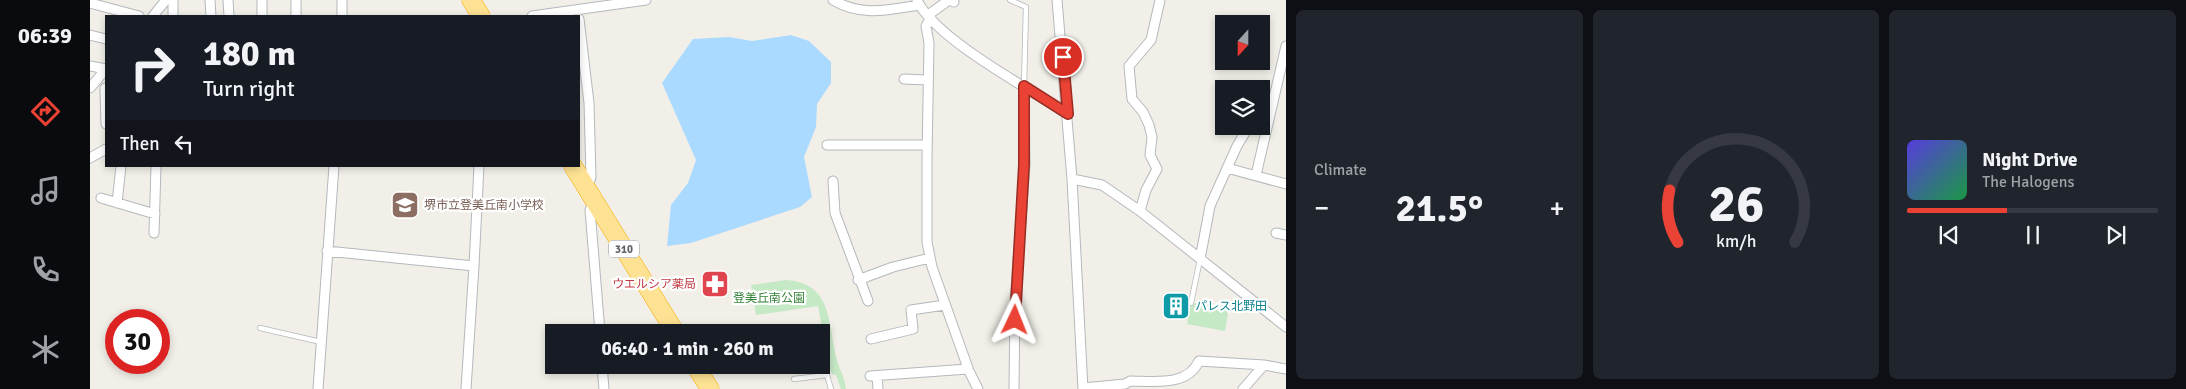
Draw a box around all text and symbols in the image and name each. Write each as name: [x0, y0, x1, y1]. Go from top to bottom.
north arrow: [1215, 15, 1270, 70]
map controls: [1215, 15, 1270, 135]
text: 06:39: [18, 22, 72, 49]
text: 180 m: [203, 32, 296, 75]
icon: right: [120, 35, 185, 100]
pin: [1042, 36, 1084, 78]
icon: arrive: [1049, 43, 1077, 71]
text: Turn right: [203, 75, 295, 102]
button: layers: [1215, 80, 1270, 135]
icon: directions: [28, 94, 63, 129]
icon: left: [170, 130, 198, 158]
text: Then: [120, 132, 160, 156]
text: Night Drive: [1982, 148, 2078, 172]
text: Climate: [1314, 160, 1367, 180]
text: 26: [1708, 172, 1764, 236]
text: The Halogens: [1982, 172, 2074, 192]
icon: music: [28, 173, 63, 208]
text: 21.5°: [1396, 185, 1483, 232]
school or university icon: 堺市立登美丘南小学校: [390, 190, 420, 220]
text: −: [1314, 191, 1329, 225]
text: +: [1550, 191, 1565, 225]
place label: 堺市立登美丘南小学校: [424, 198, 544, 213]
icon: previous: [1935, 221, 1963, 249]
icon: pause: [2019, 221, 2047, 249]
icon: next: [2102, 221, 2130, 249]
text: km/h: [1716, 230, 1756, 252]
road number: 310: [609, 240, 639, 258]
icon: phone: [28, 252, 63, 287]
pharmacy icon: ウエルシア薬局: [700, 269, 730, 299]
place label: ウエルシア薬局: [612, 277, 696, 292]
park label: 登美丘南公園: [733, 291, 805, 306]
building icon: パレス北野田: [1161, 291, 1191, 321]
position arrow: [988, 293, 1040, 345]
place label: パレス北野田: [1195, 299, 1267, 314]
speed limit sign: 30: [105, 309, 170, 374]
icon: climate: [28, 332, 63, 367]
text: 06:40 · 1 min · 260 m: [601, 337, 774, 361]

